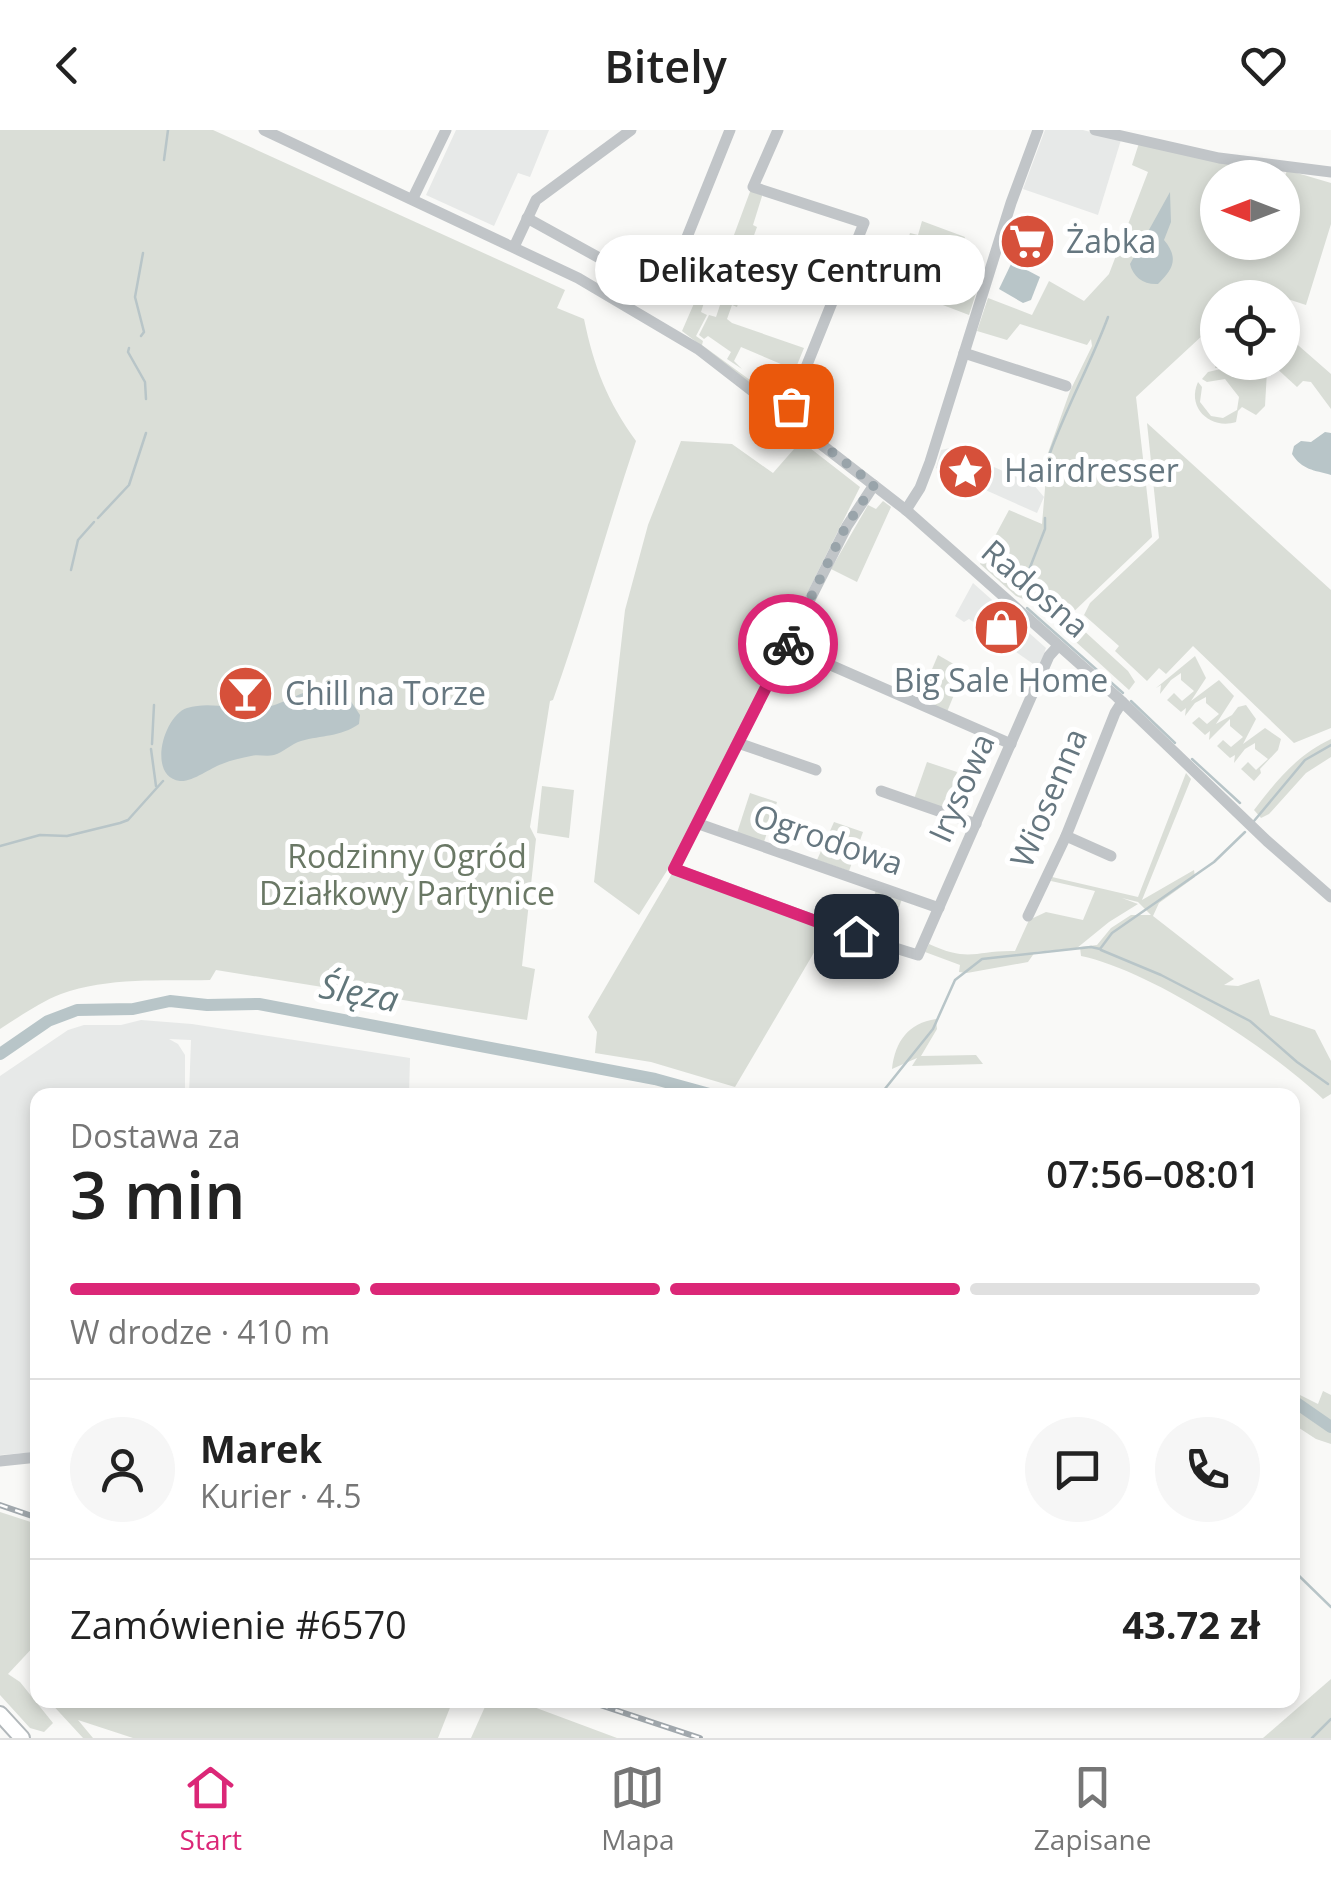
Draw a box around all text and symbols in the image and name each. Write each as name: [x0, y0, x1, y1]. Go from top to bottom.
text: Bitely: [604, 35, 727, 96]
icon: back: [40, 38, 95, 93]
icon: heart: [1236, 38, 1291, 93]
north arrow: [1200, 160, 1300, 260]
map controls: [1200, 160, 1300, 380]
supermarket icon: Żabka: [997, 212, 1057, 272]
place label: Żabka: [1066, 219, 1156, 262]
callout: Delikatesy Centrum: [596, 236, 986, 306]
text: Delikatesy Centrum: [637, 248, 943, 291]
button: locate: [1200, 280, 1300, 380]
pin: [749, 364, 834, 449]
icon: bag: [764, 379, 819, 434]
place icon: Hairdresser: [935, 441, 995, 501]
place label: Hairdresser: [1004, 448, 1179, 491]
street label: Radosna: [973, 529, 1099, 646]
courier: [738, 594, 838, 694]
shop icon: Big Sale Home: [971, 597, 1031, 657]
icon: bike: [761, 617, 816, 672]
place label: Big Sale Home: [894, 658, 1108, 701]
bar icon: Chill na Torze: [216, 664, 276, 724]
place label: Chill na Torze: [285, 671, 486, 714]
street label: Wiosenna: [999, 721, 1096, 874]
street label: Irysowa: [918, 726, 1004, 849]
street label: Ogrodowa: [748, 793, 909, 884]
park label: Rodzinny Ogród Działkowy Partynice: [259, 834, 555, 914]
pin: [814, 894, 899, 979]
icon: home: [829, 909, 884, 964]
water label: Ślęza: [316, 961, 403, 1022]
text: Dostawa za: [70, 1114, 241, 1157]
text: 07:56–08:01: [1046, 1147, 1260, 1199]
text: 3 min: [70, 1150, 245, 1238]
text: W drodze · 410 m: [70, 1310, 330, 1353]
button: person: [70, 1417, 175, 1522]
button: chat: [1025, 1417, 1130, 1522]
button: phone: [1155, 1417, 1260, 1522]
text: Marek: [200, 1422, 322, 1474]
text: Kurier · 4.5: [200, 1474, 361, 1517]
text: Zamówienie #6570: [70, 1598, 407, 1650]
text: 43.72 zł: [1122, 1598, 1260, 1650]
tab: Start: [180, 1760, 242, 1858]
tab: Mapa: [601, 1760, 675, 1858]
tab: Zapisane: [1034, 1760, 1151, 1858]

